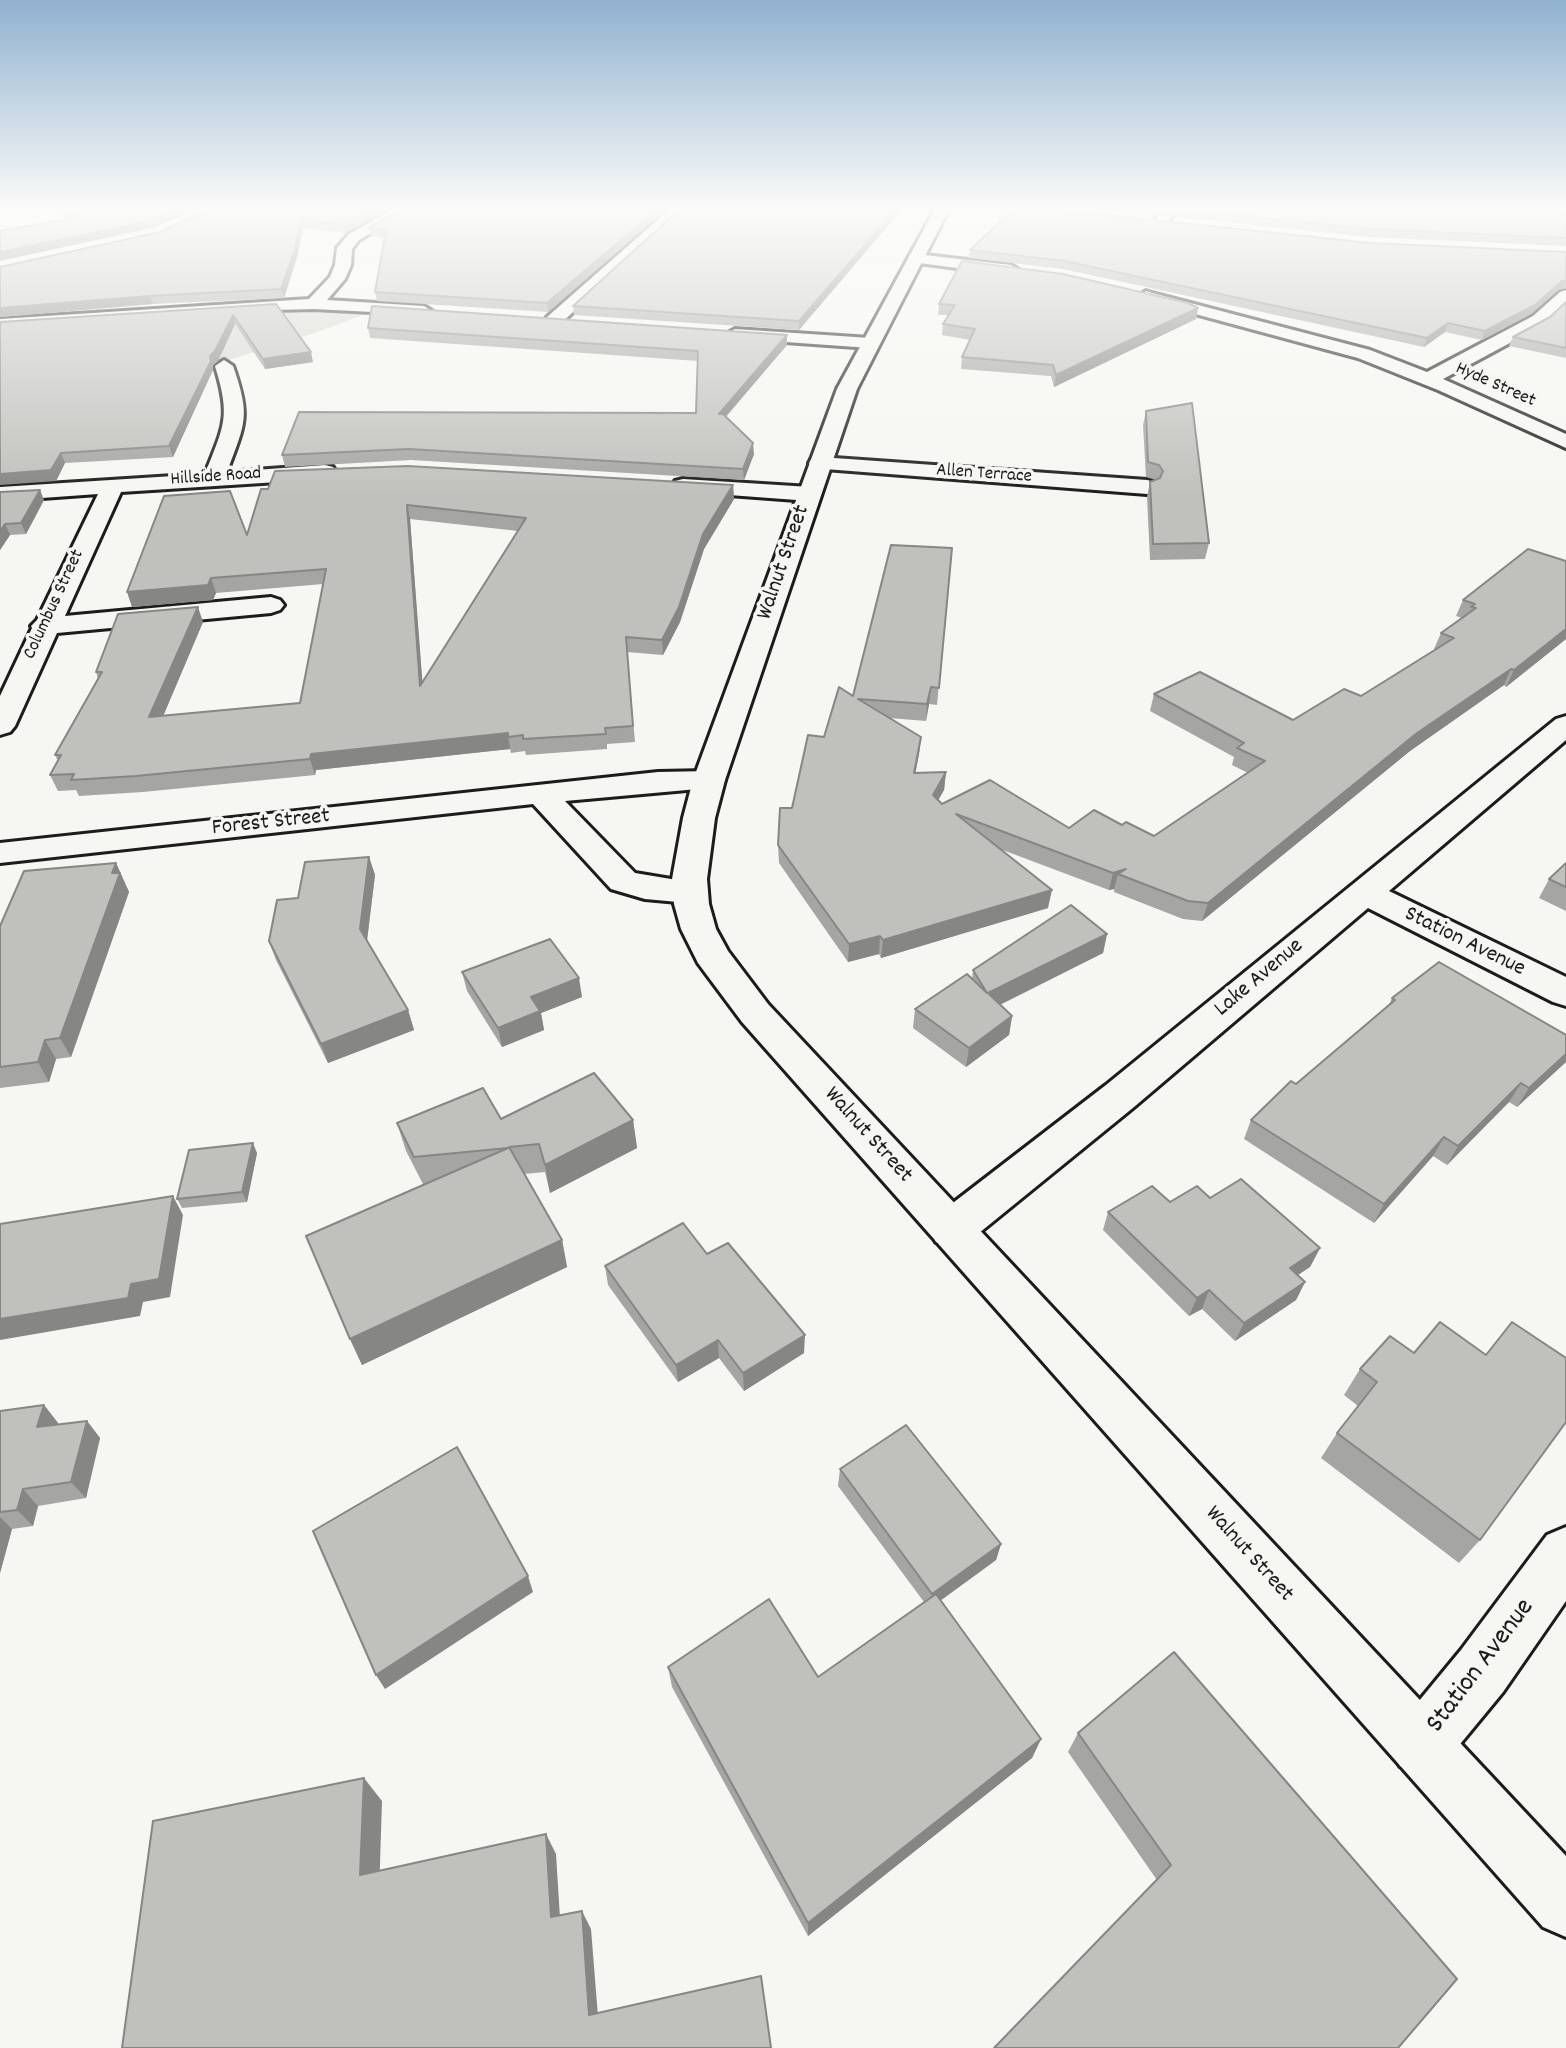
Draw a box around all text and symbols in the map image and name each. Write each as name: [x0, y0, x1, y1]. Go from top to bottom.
street label: Hyde Street: [1451, 358, 1539, 414]
street label: Allen Terrace: [935, 460, 1033, 490]
street label: Hillside Road: [170, 463, 262, 493]
street label: Walnut Street: [752, 502, 818, 624]
street label: Columbus Street: [20, 546, 90, 664]
street label: Forest Street: [211, 804, 331, 844]
street label: Station Avenue: [1399, 902, 1529, 984]
street label: Lake Avenue: [1210, 934, 1310, 1024]
street label: Walnut Street: [817, 1082, 917, 1190]
street label: Walnut Street: [1198, 1501, 1298, 1609]
street label: Station Avenue: [1421, 1593, 1543, 1741]

